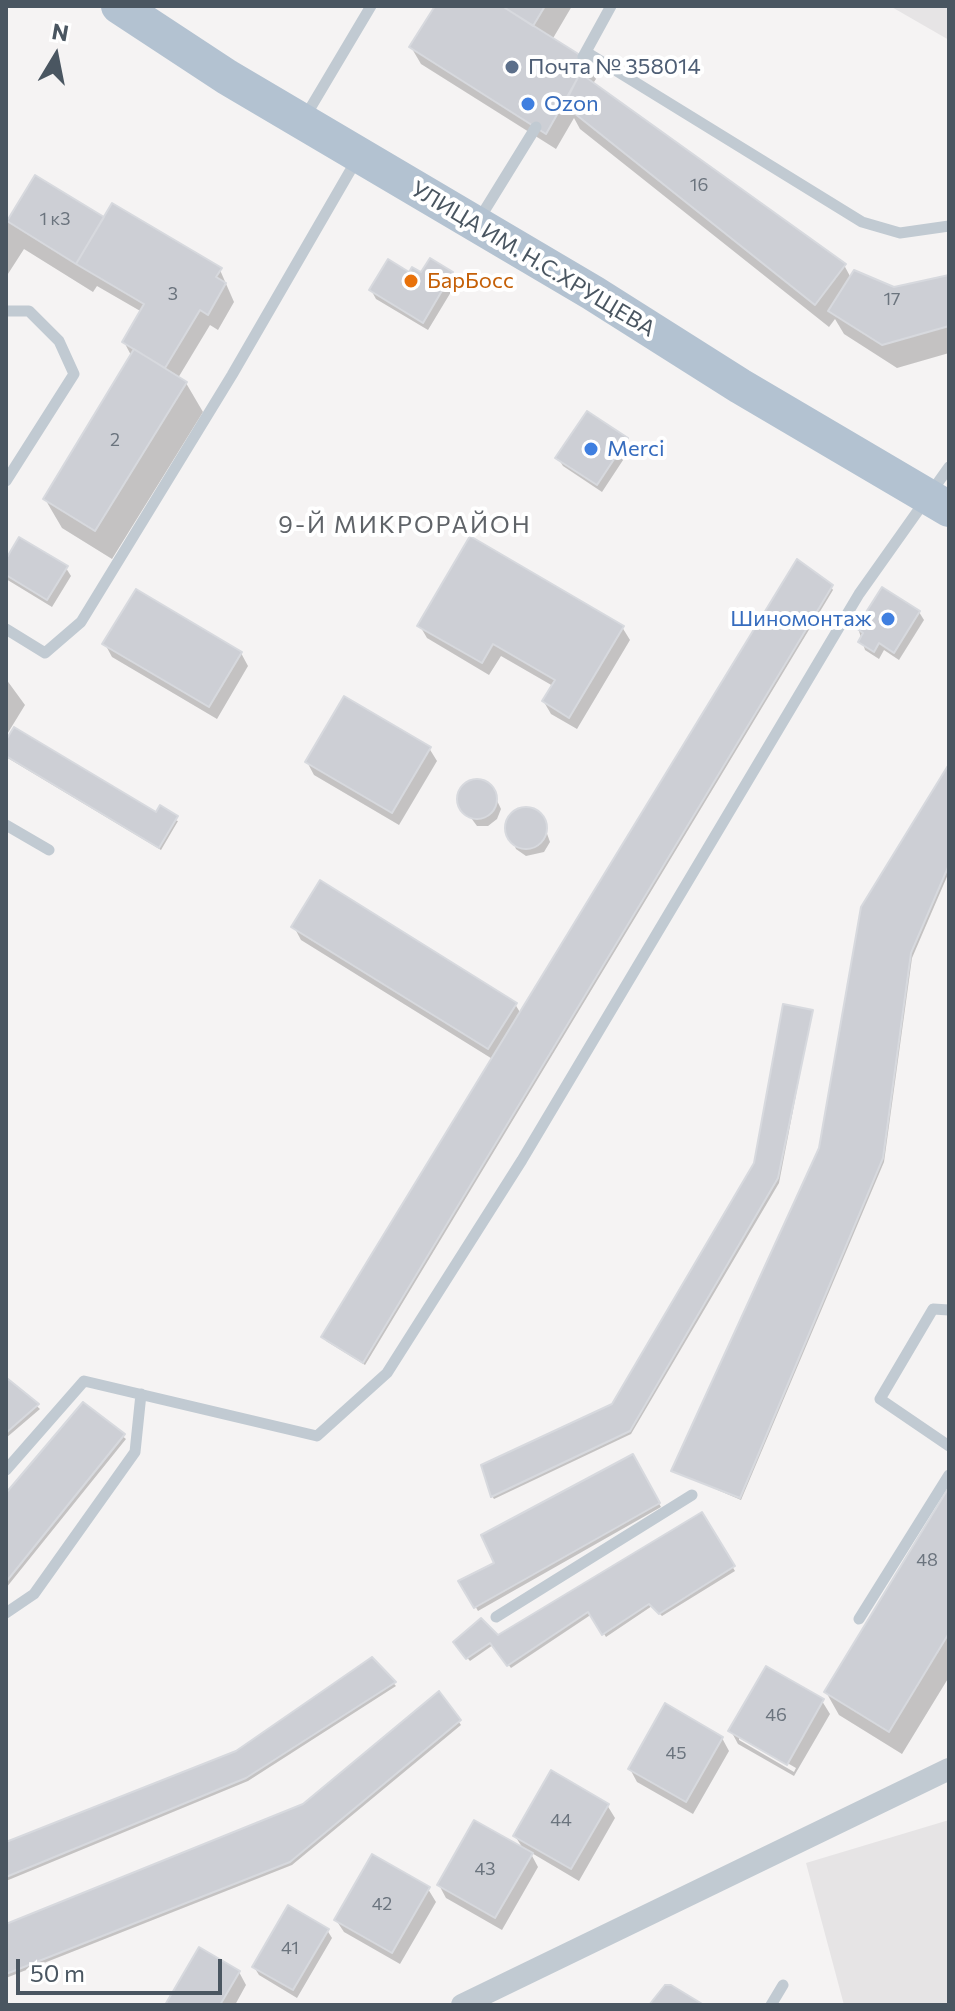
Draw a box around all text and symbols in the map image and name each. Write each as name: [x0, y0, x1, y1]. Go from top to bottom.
north arrow: [16, 16, 96, 96]
text: N: [50, 17, 71, 47]
place label: Почта № 358014: [528, 54, 701, 80]
marker: Почта № 358014: [503, 58, 521, 76]
place label: Ozon: [544, 91, 599, 117]
marker: Ozon: [519, 95, 537, 113]
house number: 16: [690, 174, 708, 196]
street label: УЛИЦА ИМ. Н.С.ХРУЩЕВА: [406, 176, 660, 342]
house number: 1 к3: [39, 208, 71, 230]
place label: БарБосс: [427, 268, 514, 294]
marker: БарБосс: [402, 272, 420, 290]
house number: 3: [168, 283, 178, 305]
house number: 17: [883, 288, 901, 310]
house number: 2: [110, 429, 120, 451]
place label: Merci: [607, 436, 665, 462]
marker: Merci: [582, 440, 600, 458]
district label: 9-Й МИКРОРАЙОН: [278, 511, 532, 539]
place label: Шиномонтаж: [730, 606, 872, 632]
marker: Шиномонтаж: [879, 610, 897, 628]
house number: 48: [916, 1549, 938, 1571]
house number: 46: [765, 1704, 787, 1726]
house number: 45: [665, 1742, 687, 1764]
house number: 44: [550, 1809, 572, 1831]
house number: 43: [474, 1858, 496, 1880]
house number: 42: [372, 1893, 392, 1915]
house number: 41: [281, 1937, 299, 1959]
scale bar: [20, 1943, 226, 1993]
text: 50 m: [30, 1958, 85, 1987]

